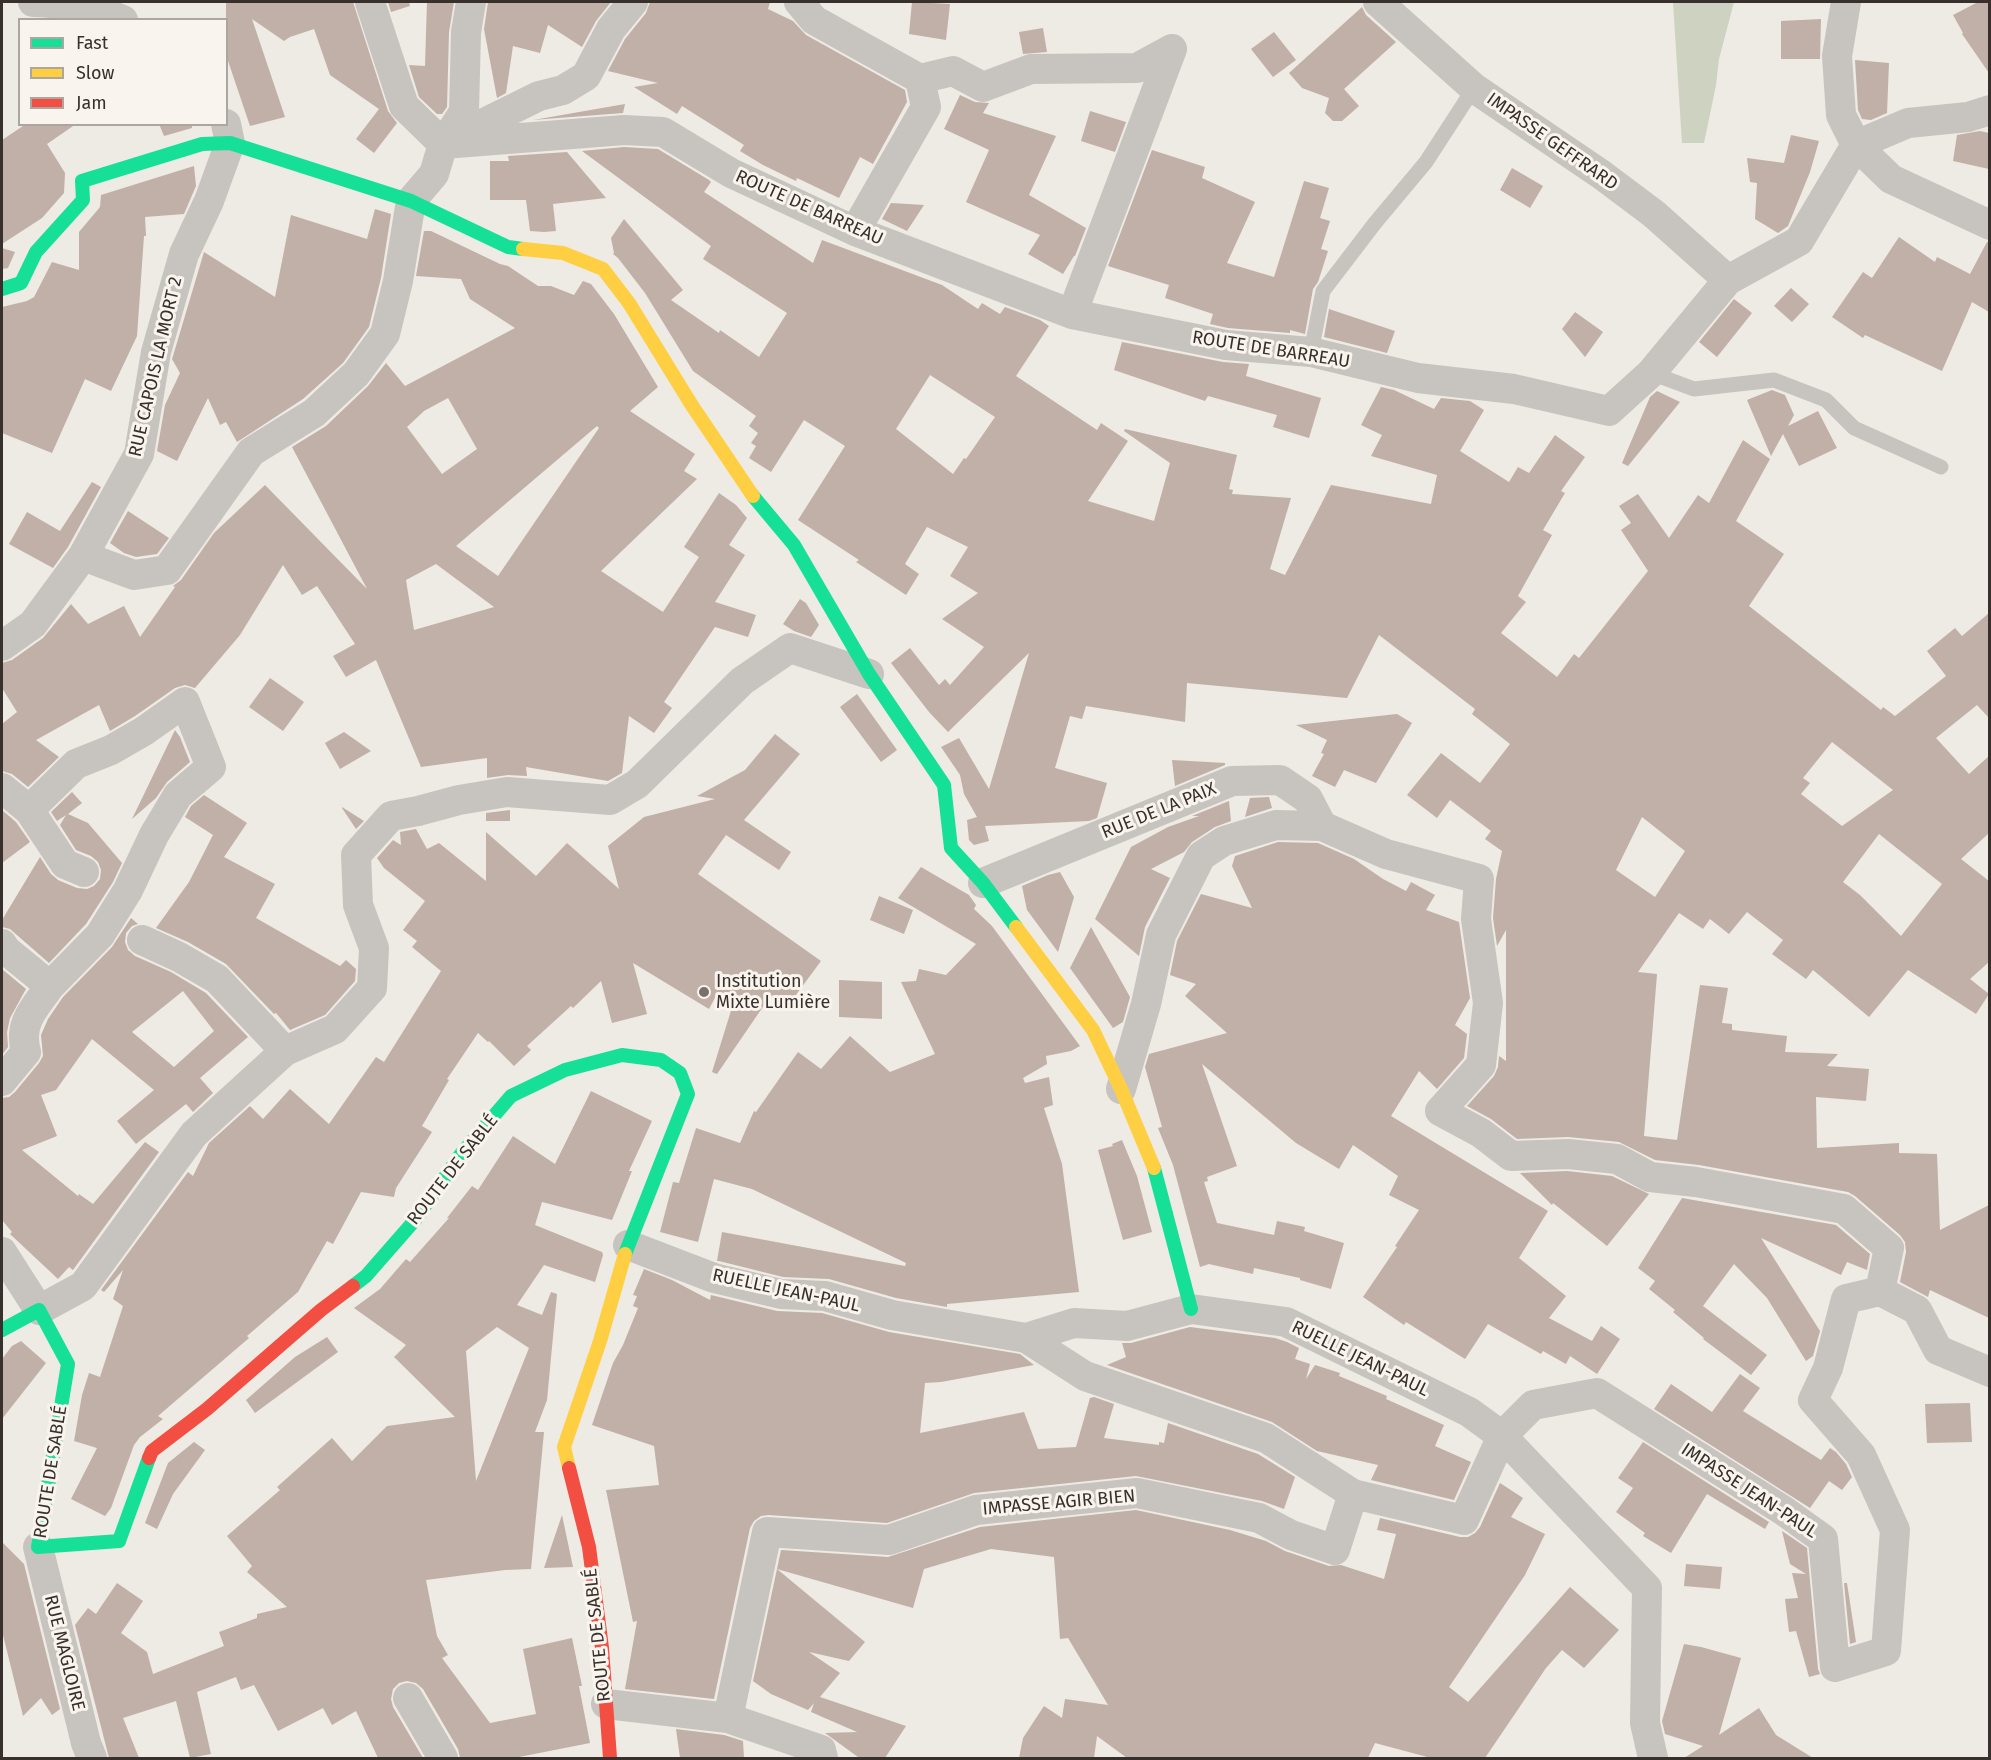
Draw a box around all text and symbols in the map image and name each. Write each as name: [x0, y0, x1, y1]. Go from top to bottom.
legend: [18, 18, 228, 126]
text: Fast: [76, 32, 108, 54]
text: Slow: [76, 62, 114, 84]
street label: IMPASSE GEFFRARD: [1482, 89, 1622, 195]
text: Jam: [76, 92, 107, 114]
street label: ROUTE DE BARREAU: [732, 166, 886, 250]
street label: RUE CAPOIS LA MORT 2: [125, 275, 187, 459]
street label: ROUTE DE BARREAU: [1191, 327, 1351, 373]
street label: RUE DE LA PAIX: [1098, 778, 1220, 844]
place label: Institution Mixte Lumière: [716, 971, 830, 1014]
marker: Institution Mixte Lumière: [697, 985, 711, 999]
street label: ROUTE DE SABLÉ: [403, 1110, 503, 1230]
street label: RUELLE JEAN-PAUL: [710, 1265, 862, 1317]
street label: RUELLE JEAN-PAUL: [1288, 1316, 1432, 1402]
street label: ROUTE DE SABLÉ: [30, 1404, 72, 1540]
street label: IMPASSE JEAN-PAUL: [1677, 1439, 1821, 1543]
street label: IMPASSE AGIR BIEN: [982, 1486, 1136, 1520]
street label: ROUTE DE SABLÉ: [580, 1567, 616, 1703]
street label: RUE MAGLOIRE: [39, 1593, 89, 1713]

